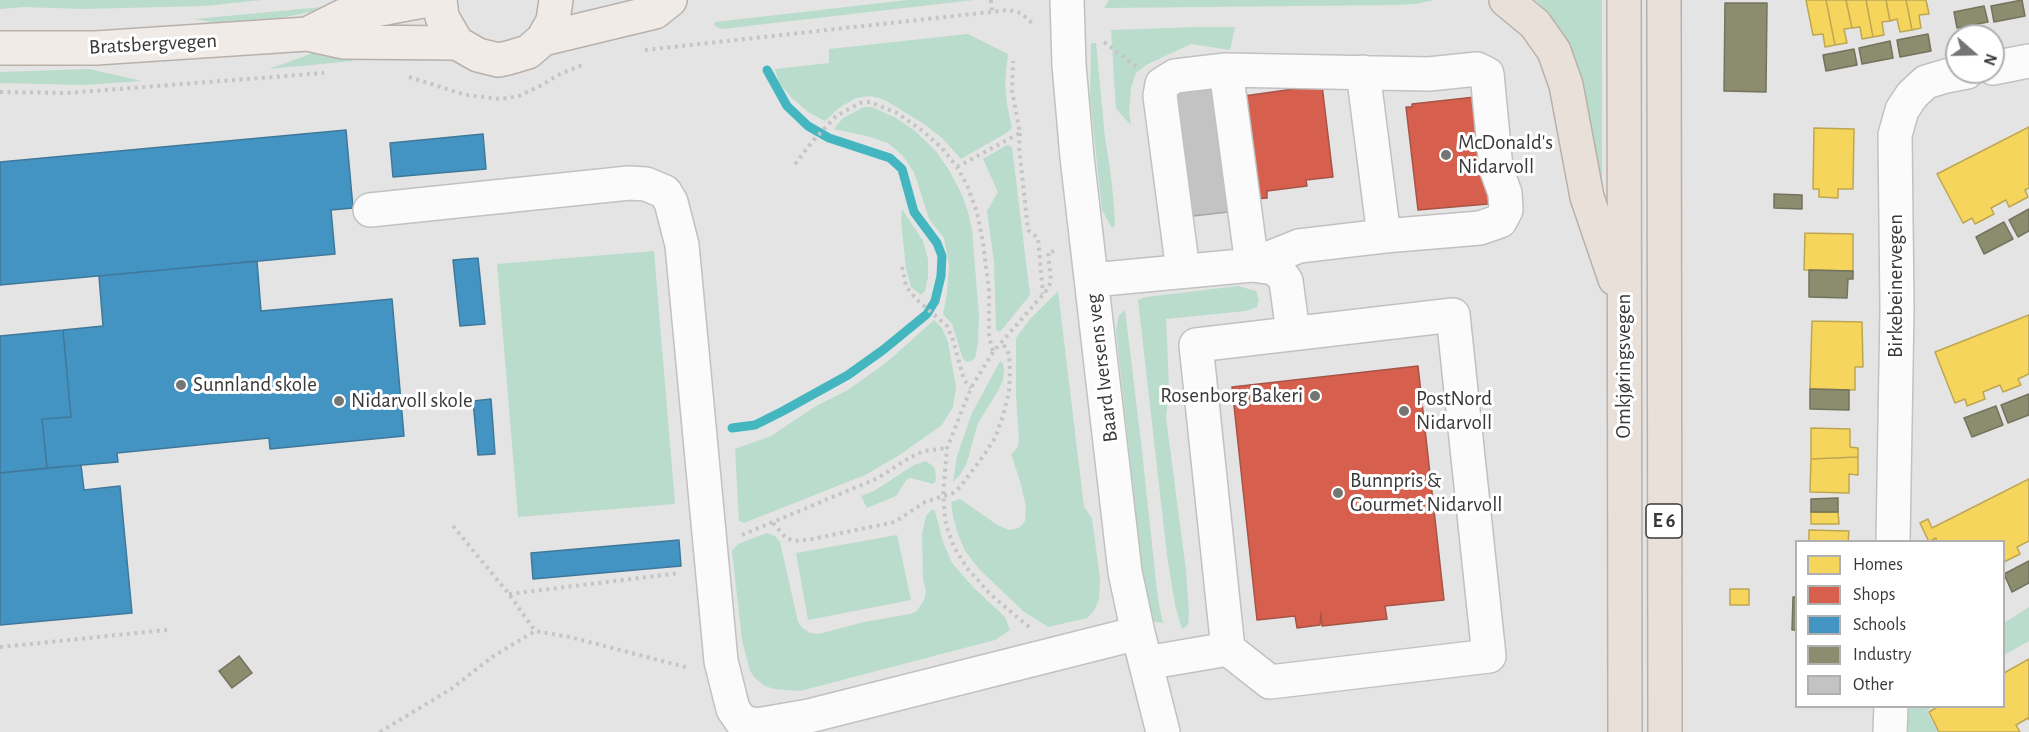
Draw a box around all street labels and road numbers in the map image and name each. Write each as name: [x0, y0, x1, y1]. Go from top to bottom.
street label: Bratsbergvegen: [88, 28, 218, 60]
street label: Birkebeinervegen: [1883, 214, 1909, 358]
street label: Baard Iversens veg: [1080, 292, 1124, 444]
street label: Omkjøringsvegen: [1611, 294, 1637, 438]
road number: E 6: [1646, 504, 1682, 538]

